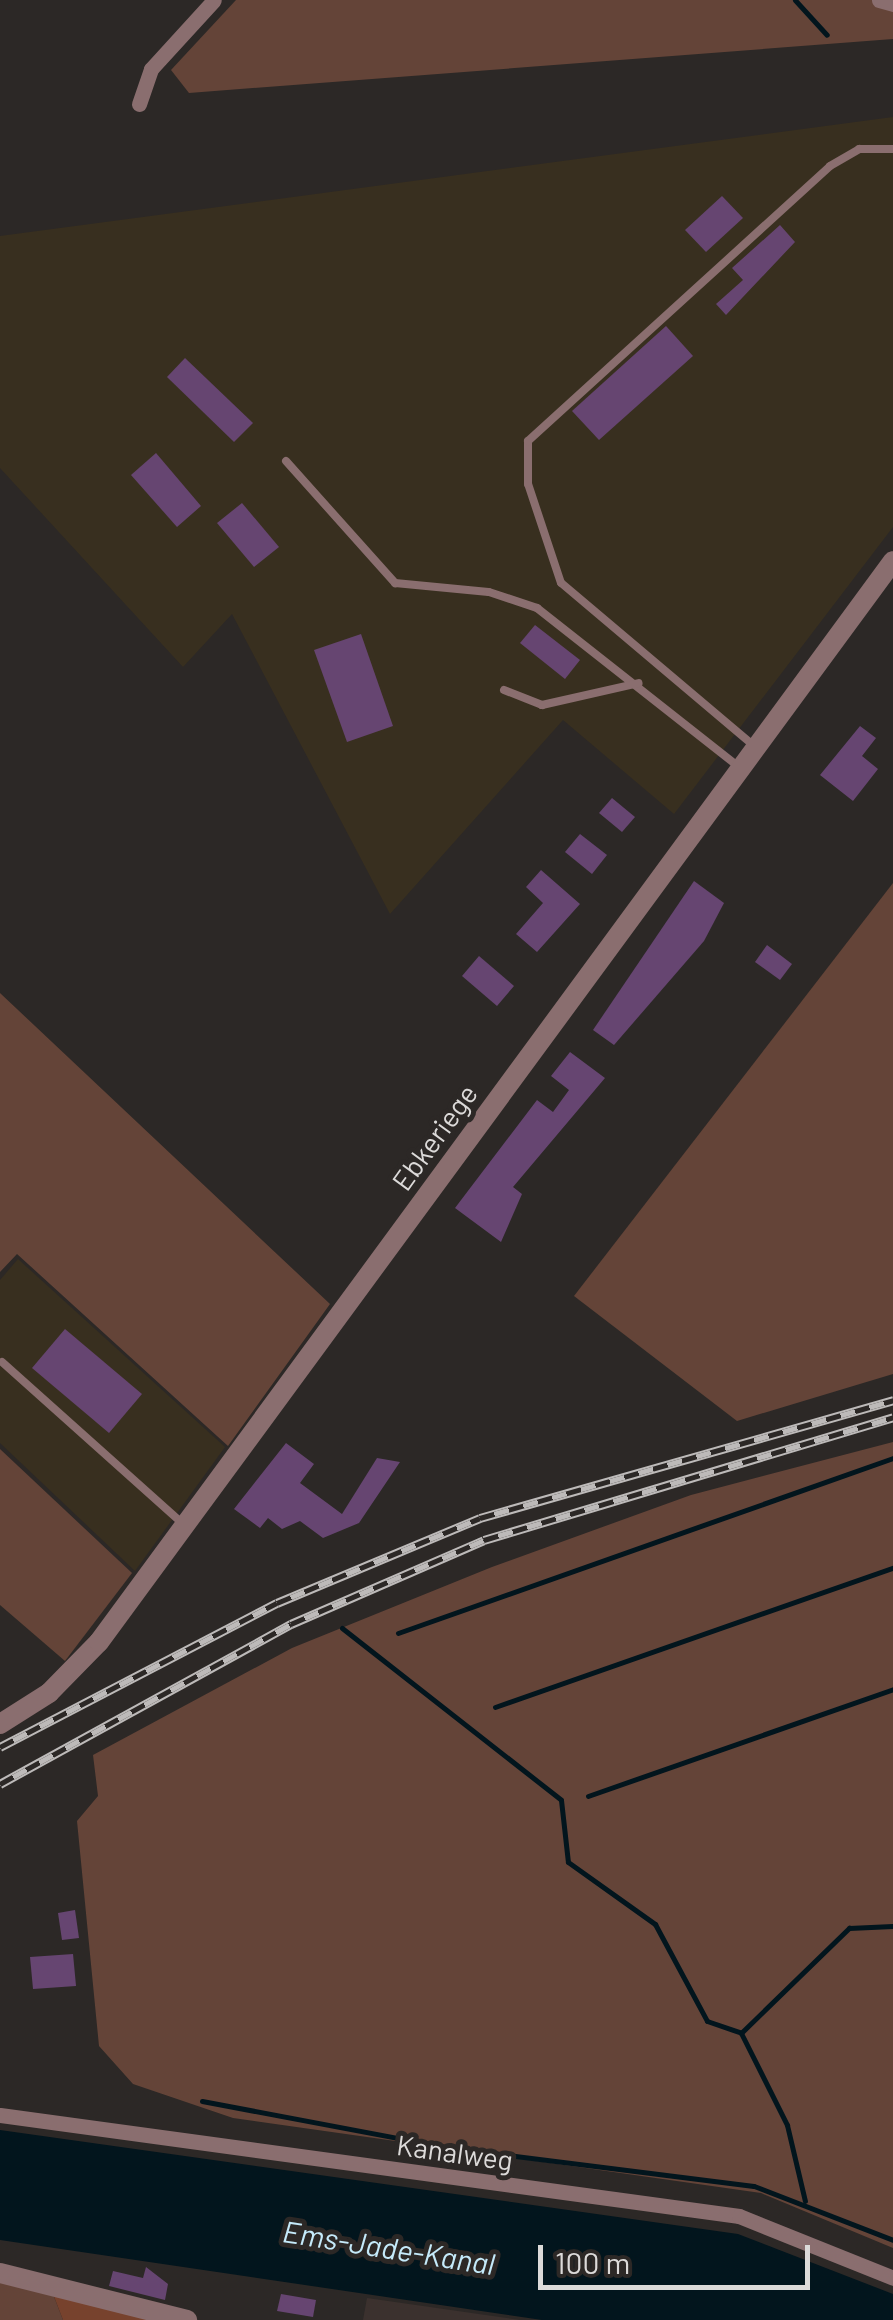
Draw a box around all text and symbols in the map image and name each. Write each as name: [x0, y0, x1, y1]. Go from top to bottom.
street label: Ebkeriege: [384, 1077, 484, 1197]
street label: Kanalweg: [395, 2127, 515, 2177]
water label: Ems-Jade-Kanal: [280, 2212, 498, 2282]
scale bar: [543, 2225, 816, 2287]
text: 100 m: [555, 2244, 630, 2280]

